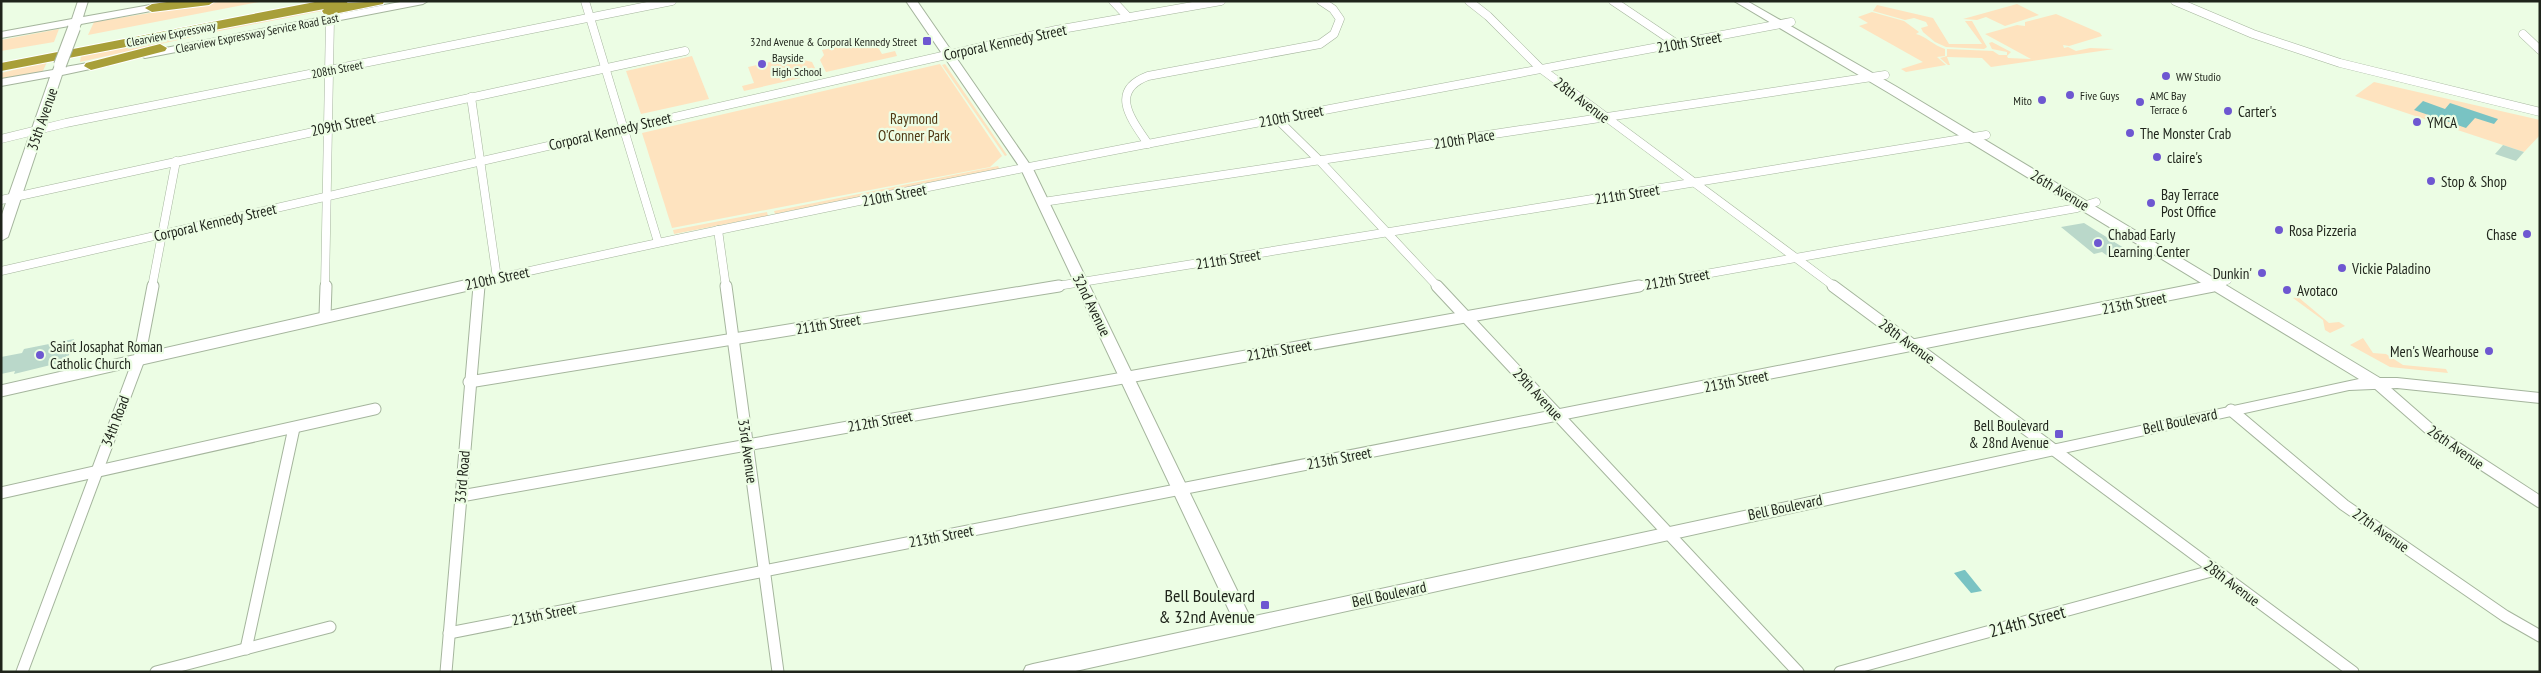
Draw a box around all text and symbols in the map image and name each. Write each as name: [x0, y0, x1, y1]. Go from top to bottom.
street label: Clearview Expressway Service Road East: [174, 10, 340, 56]
street label: Clearview Expressway: [125, 18, 218, 50]
street label: Corporal Kennedy Street: [942, 20, 1068, 64]
street label: 210th Street: [1655, 27, 1723, 57]
place label: 32nd Avenue & Corporal Kennedy Street: [750, 34, 918, 49]
marker: 32nd Avenue & Corporal Kennedy Street: [921, 35, 933, 47]
place label: Bayside High School: [772, 50, 822, 79]
street label: 208th Street: [310, 57, 365, 81]
marker: Bayside High School: [756, 58, 768, 70]
place label: WW Studio: [2176, 69, 2221, 84]
marker: WW Studio: [2160, 70, 2172, 82]
street label: 28th Avenue: [1550, 73, 1614, 127]
street label: 35th Avenue: [22, 85, 62, 153]
place label: Five Guys: [2080, 88, 2119, 103]
place label: AMC Bay Terrace 6: [2150, 88, 2187, 117]
marker: Five Guys: [2064, 89, 2076, 101]
place label: Mito: [2013, 93, 2032, 108]
marker: Mito: [2036, 94, 2048, 106]
marker: AMC Bay Terrace 6: [2134, 96, 2146, 108]
street label: 210th Street: [1257, 100, 1325, 132]
place label: Carter's: [2238, 102, 2276, 121]
marker: Carter's: [2222, 105, 2234, 117]
street label: 209th Street: [309, 108, 377, 140]
street label: Corporal Kennedy Street: [547, 108, 673, 154]
park label: Raymond O'Conner Park: [878, 109, 950, 145]
place label: YMCA: [2427, 113, 2458, 132]
marker: YMCA: [2411, 116, 2423, 128]
place label: The Monster Crab: [2140, 124, 2231, 143]
street label: 210th Place: [1432, 125, 1496, 153]
marker: The Monster Crab: [2124, 127, 2136, 139]
place label: claire's: [2167, 148, 2202, 167]
marker: claire's: [2151, 151, 2163, 163]
street label: 26th Avenue: [2027, 165, 2093, 215]
place label: Stop & Shop: [2441, 172, 2507, 191]
marker: Stop & Shop: [2425, 175, 2437, 187]
street label: 210th Street: [860, 179, 928, 211]
street label: 211th Street: [1593, 180, 1661, 208]
place label: Bay Terrace Post Office: [2161, 185, 2219, 221]
marker: Bay Terrace Post Office: [2145, 197, 2157, 209]
street label: Corporal Kennedy Street: [152, 199, 278, 245]
place label: Rosa Pizzeria: [2289, 221, 2357, 240]
marker: Rosa Pizzeria: [2273, 224, 2285, 236]
place label: Chabad Early Learning Center: [2108, 225, 2190, 261]
place label: Chase: [2486, 225, 2517, 244]
marker: Chase: [2521, 228, 2533, 240]
marker: Chabad Early Learning Center: [2092, 237, 2104, 249]
street label: 211th Street: [1194, 245, 1262, 273]
place label: Vickie Paladino: [2351, 259, 2431, 278]
street label: 210th Street: [463, 262, 531, 294]
marker: Vickie Paladino: [2336, 262, 2348, 274]
street label: 212th Street: [1643, 264, 1711, 294]
place label: Dunkin': [2213, 264, 2252, 283]
marker: Dunkin': [2256, 267, 2268, 279]
street label: 32nd Avenue: [1069, 271, 1115, 339]
place label: Avotaco: [2297, 281, 2338, 300]
marker: Avotaco: [2281, 284, 2293, 296]
street label: 213th Street: [2100, 287, 2168, 319]
street label: 211th Street: [794, 310, 862, 338]
street label: 28th Avenue: [1875, 314, 1939, 368]
street label: 212th Street: [1245, 335, 1313, 365]
place label: Saint Josaphat Roman Catholic Church: [50, 337, 163, 373]
place label: Men's Wearhouse: [2390, 342, 2479, 361]
marker: Men's Wearhouse: [2483, 345, 2495, 357]
marker: Saint Josaphat Roman Catholic Church: [34, 349, 46, 361]
street label: 29th Avenue: [1509, 364, 1567, 424]
street label: 213th Street: [1702, 365, 1770, 397]
street label: 34th Road: [97, 393, 133, 449]
street label: Bell Boulevard: [2141, 404, 2219, 438]
street label: 212th Street: [846, 406, 914, 436]
place label: Bell Boulevard & 28nd Avenue: [1969, 416, 2049, 452]
street label: 33rd Avenue: [734, 418, 762, 484]
street label: 26th Avenue: [2424, 421, 2488, 473]
marker: Bell Boulevard & 28nd Avenue: [2053, 428, 2065, 440]
street label: 213th Street: [1305, 442, 1373, 474]
street label: 33rd Road: [450, 450, 474, 504]
street label: Bell Boulevard: [1746, 490, 1824, 524]
street label: 27th Avenue: [2349, 504, 2413, 556]
street label: 213th Street: [907, 520, 975, 552]
street label: 28th Avenue: [2200, 556, 2264, 610]
street label: Bell Boulevard: [1350, 577, 1428, 611]
place label: Bell Boulevard & 32nd Avenue: [1159, 584, 1255, 628]
street label: 213th Street: [510, 598, 578, 630]
marker: Bell Boulevard & 32nd Avenue: [1259, 599, 1271, 611]
street label: 214th Street: [1986, 600, 2068, 642]

